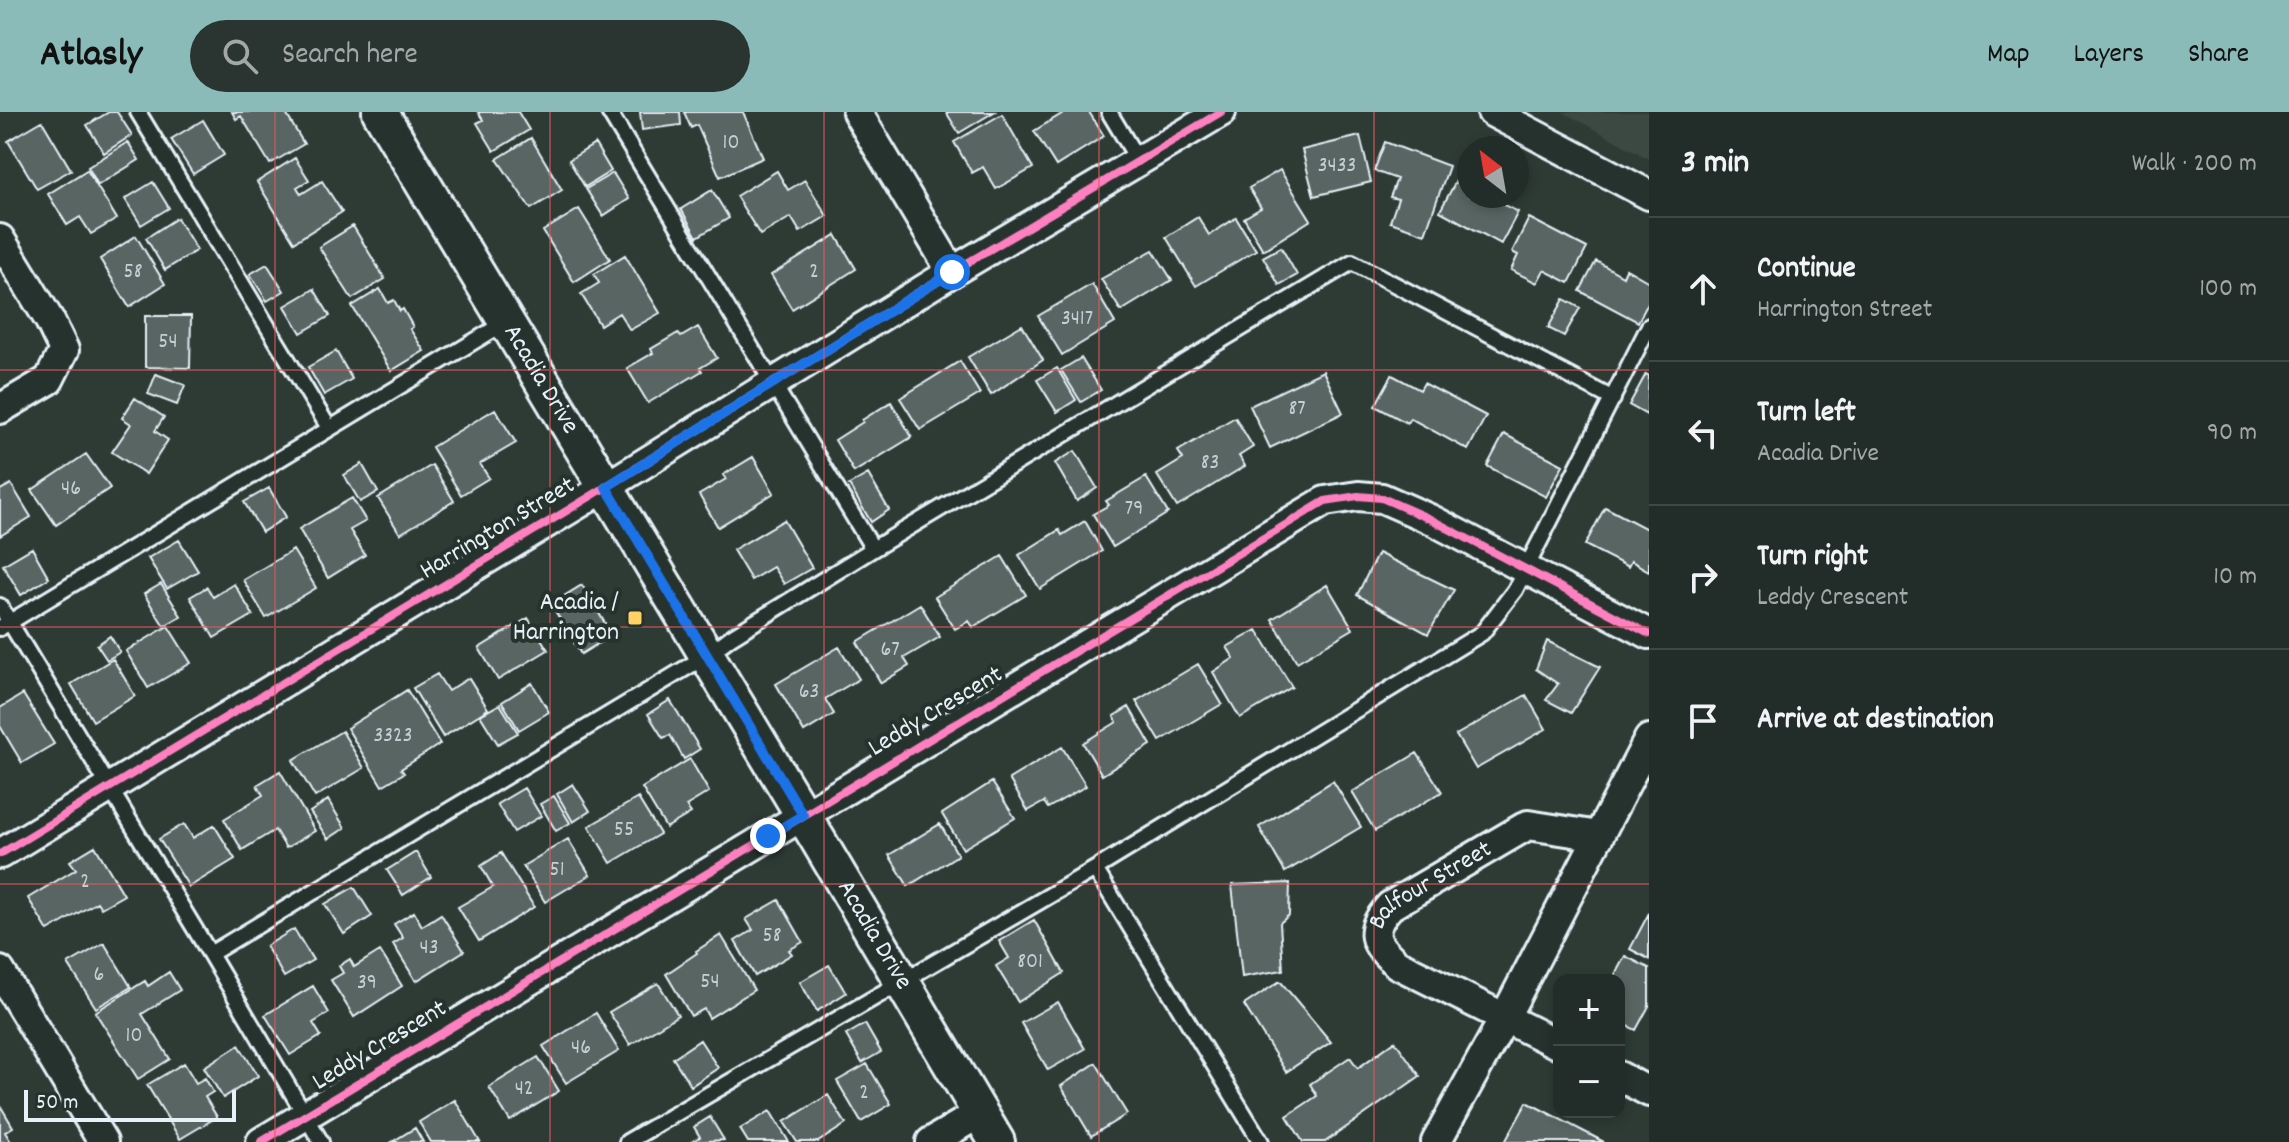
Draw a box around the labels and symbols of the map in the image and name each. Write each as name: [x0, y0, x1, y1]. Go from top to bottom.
house number: 10: [723, 128, 739, 159]
north arrow: [1457, 136, 1529, 208]
house number: 3433: [1318, 151, 1356, 182]
route start: [934, 254, 970, 290]
house number: 58: [123, 257, 143, 288]
house number: 2: [809, 257, 819, 288]
house number: 3417: [1061, 304, 1093, 335]
street label: Acadia Drive: [494, 317, 588, 441]
house number: 54: [158, 327, 178, 358]
house number: 87: [1288, 394, 1306, 425]
house number: 83: [1201, 448, 1219, 479]
street label: Harrington Street: [413, 468, 583, 590]
house number: 46: [61, 474, 81, 505]
house number: 79: [1125, 494, 1143, 525]
place label: Acadia / Harrington: [513, 585, 619, 652]
marker: Acadia / Harrington: [626, 609, 644, 627]
house number: 67: [880, 635, 900, 666]
street label: Leddy Crescent: [862, 657, 1011, 767]
house number: 63: [799, 677, 819, 708]
house number: 3323: [374, 721, 412, 752]
house number: 55: [614, 815, 634, 846]
route end: [750, 818, 786, 854]
street label: Balfour Street: [1359, 831, 1499, 936]
house number: 51: [549, 855, 565, 886]
house number: 2: [80, 867, 90, 898]
street label: Acadia Drive: [827, 873, 921, 997]
house number: 58: [762, 921, 782, 952]
house number: 43: [420, 933, 438, 964]
house number: 801: [1017, 947, 1043, 978]
house number: 6: [94, 960, 104, 991]
house number: 54: [700, 967, 720, 998]
house number: 39: [357, 968, 377, 999]
street label: Leddy Crescent: [306, 991, 455, 1101]
house number: 10: [126, 1021, 142, 1052]
house number: 46: [571, 1033, 591, 1064]
house number: 42: [515, 1074, 533, 1105]
house number: 2: [859, 1078, 869, 1109]
scale bar: [24, 1086, 236, 1122]

